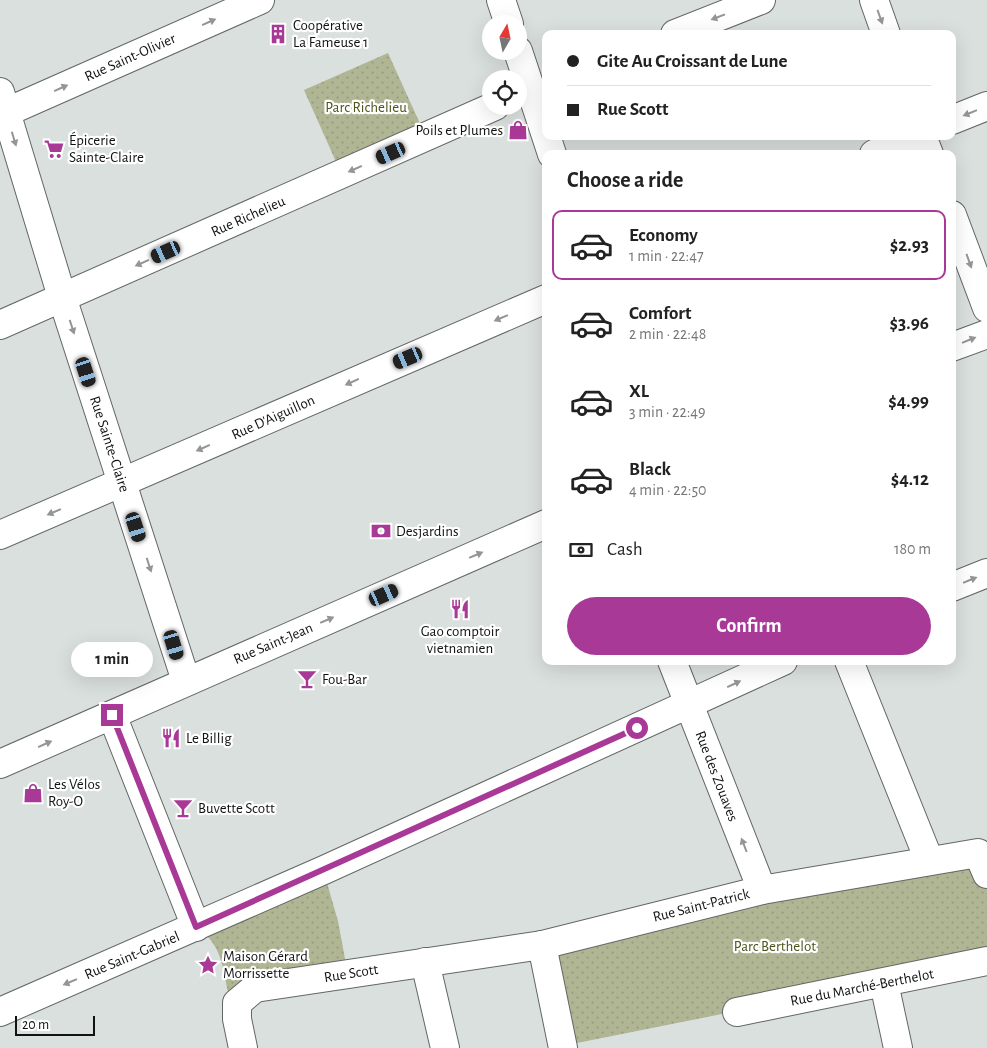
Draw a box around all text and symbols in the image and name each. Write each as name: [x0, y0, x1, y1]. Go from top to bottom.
one-way arrow: [876, 10, 884, 25]
one-way arrow: [710, 13, 725, 21]
north arrow: [482, 15, 528, 60]
map controls: [482, 15, 527, 115]
one-way arrow: [202, 18, 216, 26]
place label: Coopérative La Fameuse 1: [293, 18, 368, 50]
building icon: Coopérative La Fameuse 1: [267, 23, 289, 45]
street label: Rue Saint-Olivier: [82, 31, 178, 84]
text: Gite Au Croissant de Lune: [597, 52, 788, 71]
button: locate: [482, 70, 527, 115]
one-way arrow: [54, 84, 68, 92]
park label: Parc Richelieu: [325, 100, 407, 115]
text: Rue Scott: [597, 100, 668, 119]
one-way arrow: [963, 109, 977, 117]
shop icon: Poils et Plumes: [507, 119, 529, 141]
place label: Poils et Plumes: [415, 123, 503, 138]
one-way arrow: [11, 131, 18, 146]
place label: Épicerie Sainte-Claire: [69, 131, 144, 165]
supermarket icon: Épicerie Sainte-Claire: [43, 138, 65, 160]
car: [374, 140, 407, 166]
one-way arrow: [348, 166, 362, 174]
text: Choose a ride: [567, 169, 683, 191]
street label: Rue Richelieu: [209, 193, 288, 239]
icon: car: [569, 223, 614, 268]
text: Economy: [629, 226, 698, 245]
text: $2.93: [890, 236, 929, 255]
car: [149, 239, 182, 265]
text: 1 min · 22:47: [629, 248, 704, 264]
one-way arrow: [966, 254, 974, 268]
one-way arrow: [135, 259, 149, 267]
icon: car: [569, 301, 614, 346]
text: Comfort: [629, 304, 691, 323]
text: $3.96: [890, 314, 929, 333]
one-way arrow: [494, 315, 508, 323]
one-way arrow: [69, 320, 76, 335]
text: 2 min · 22:48: [629, 326, 706, 342]
one-way arrow: [962, 335, 977, 343]
car: [391, 345, 424, 371]
car: [74, 355, 97, 389]
one-way arrow: [345, 379, 359, 387]
icon: car: [569, 379, 614, 424]
text: XL: [629, 382, 649, 401]
street label: Rue D'Aiguillon: [229, 392, 317, 442]
text: $4.99: [888, 392, 929, 411]
street label: Rue Sainte-Claire: [87, 394, 132, 494]
text: 3 min · 22:49: [629, 404, 706, 420]
one-way arrow: [196, 444, 210, 452]
icon: car: [569, 457, 614, 502]
text: Black: [629, 460, 671, 479]
text: $4.12: [891, 470, 929, 489]
text: 4 min · 22:50: [629, 482, 707, 498]
one-way arrow: [46, 508, 61, 516]
car: [124, 510, 147, 544]
bank icon: Desjardins: [370, 520, 392, 542]
place label: Desjardins: [396, 524, 458, 539]
icon: cash: [567, 536, 595, 564]
text: Cash: [607, 540, 643, 559]
text: 180 m: [894, 541, 931, 557]
one-way arrow: [469, 550, 483, 558]
one-way arrow: [145, 558, 153, 573]
one-way arrow: [963, 576, 978, 584]
car: [367, 582, 400, 608]
button: Confirm: [567, 597, 931, 655]
restaurant icon: Gao comptoir vietnamien: [449, 598, 471, 620]
one-way arrow: [320, 615, 334, 623]
street label: Rue Saint-Jean: [231, 620, 315, 667]
place label: Gao comptoir vietnamien: [421, 624, 499, 656]
car: [162, 628, 185, 662]
callout: 1 min: [71, 642, 153, 678]
text: 1 min: [95, 651, 129, 667]
bar icon: Fou-Bar: [296, 668, 318, 690]
place label: Fou-Bar: [322, 672, 367, 687]
one-way arrow: [727, 679, 741, 687]
route end: [101, 704, 123, 726]
route start: [626, 717, 648, 739]
restaurant icon: Le Billig: [160, 727, 182, 749]
street label: Rue des Zouaves: [692, 729, 741, 824]
place label: Le Billig: [186, 731, 232, 746]
one-way arrow: [38, 739, 52, 747]
place label: Les Vélos Roy-O: [48, 777, 100, 809]
shop icon: Les Vélos Roy-O: [22, 782, 44, 804]
bar icon: Buvette Scott: [172, 797, 194, 819]
place label: Buvette Scott: [198, 801, 275, 816]
one-way arrow: [740, 838, 748, 852]
street label: Rue Saint-Patrick: [651, 886, 751, 925]
street label: Rue Saint-Gabriel: [82, 929, 182, 982]
park label: Parc Berthelot: [734, 939, 816, 954]
place label: Maison Gérard Morrissette: [223, 949, 308, 981]
place icon: Maison Gérard Morrissette: [197, 954, 219, 976]
street label: Rue Scott: [323, 962, 379, 985]
street label: Rue du Marché-Berthelot: [789, 966, 935, 1009]
one-way arrow: [63, 978, 77, 986]
scale bar: [15, 1013, 95, 1036]
text: 20 m: [22, 1018, 49, 1032]

